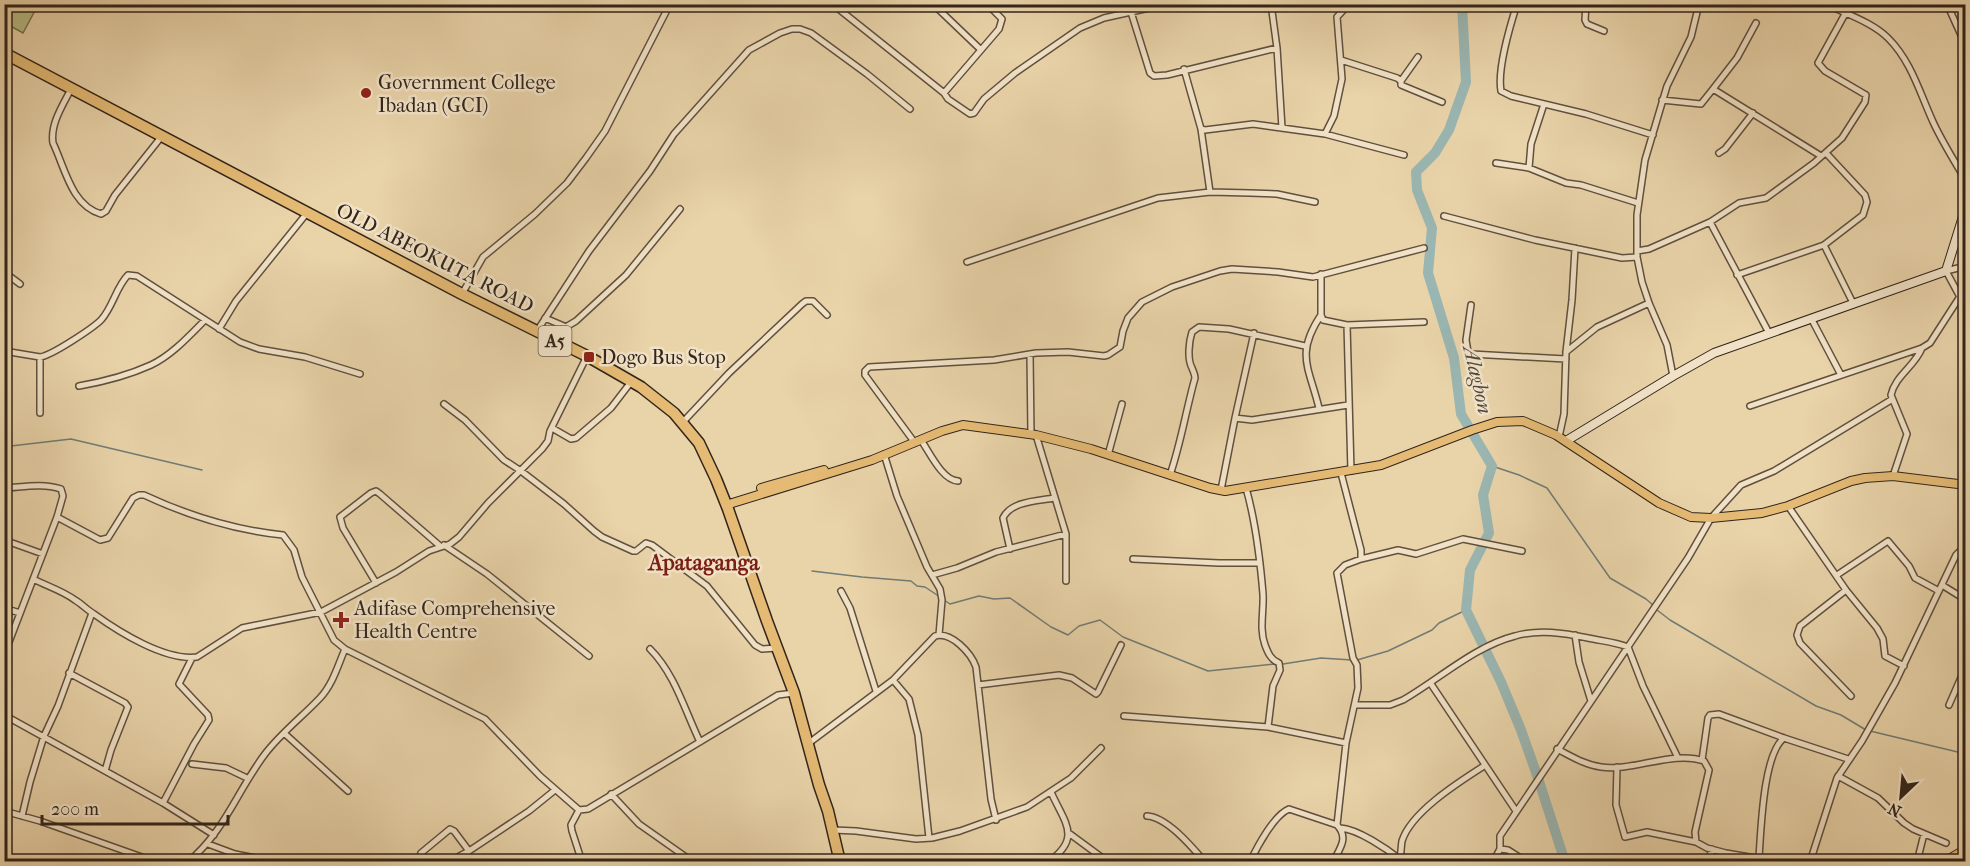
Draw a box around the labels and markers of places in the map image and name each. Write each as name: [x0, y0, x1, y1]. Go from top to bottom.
place label: Government College Ibadan (GCI): [378, 71, 556, 117]
marker: Government College Ibadan (GCI): [359, 86, 373, 100]
place label: Dogo Bus Stop: [601, 346, 726, 369]
marker: Dogo Bus Stop: [582, 350, 596, 364]
place label: Adifase Comprehensive Health Centre: [353, 597, 555, 643]
marker: Adifase Comprehensive Health Centre: [332, 611, 350, 629]

